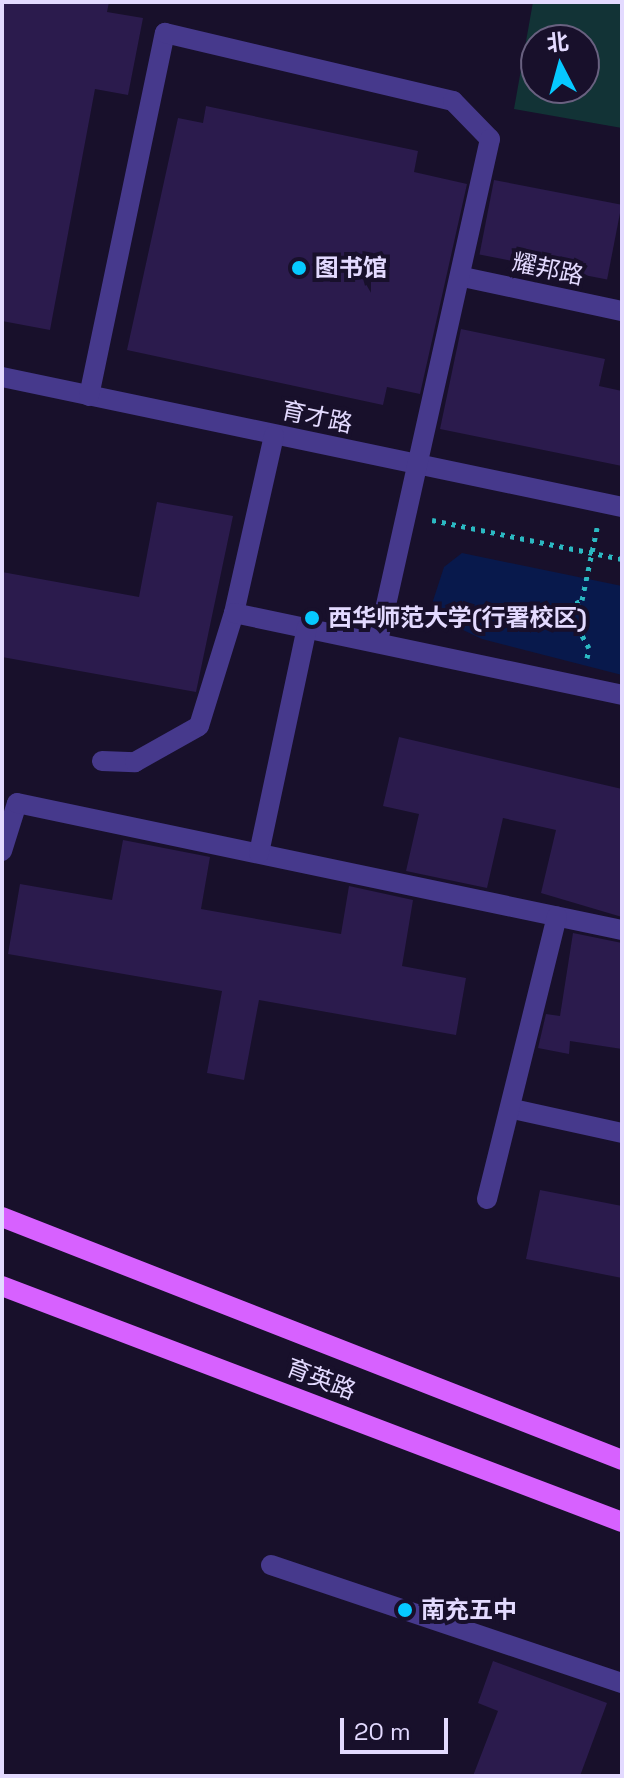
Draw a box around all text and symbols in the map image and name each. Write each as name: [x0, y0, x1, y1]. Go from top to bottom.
north arrow: [520, 24, 600, 104]
text: 北: [545, 27, 570, 57]
street label: 耀邦路: [510, 247, 586, 291]
place label: 图书馆: [315, 254, 387, 282]
marker: 图书馆: [290, 259, 308, 277]
street label: 育才路: [279, 395, 355, 439]
place label: 西华师范大学(行署校区): [328, 604, 587, 632]
marker: 西华师范大学(行署校区): [303, 609, 321, 627]
street label: 育英路: [282, 1353, 360, 1405]
place label: 南充五中: [421, 1596, 517, 1624]
marker: 南充五中: [396, 1601, 414, 1619]
scale bar: [344, 1702, 452, 1752]
text: 20 m: [354, 1716, 411, 1747]

